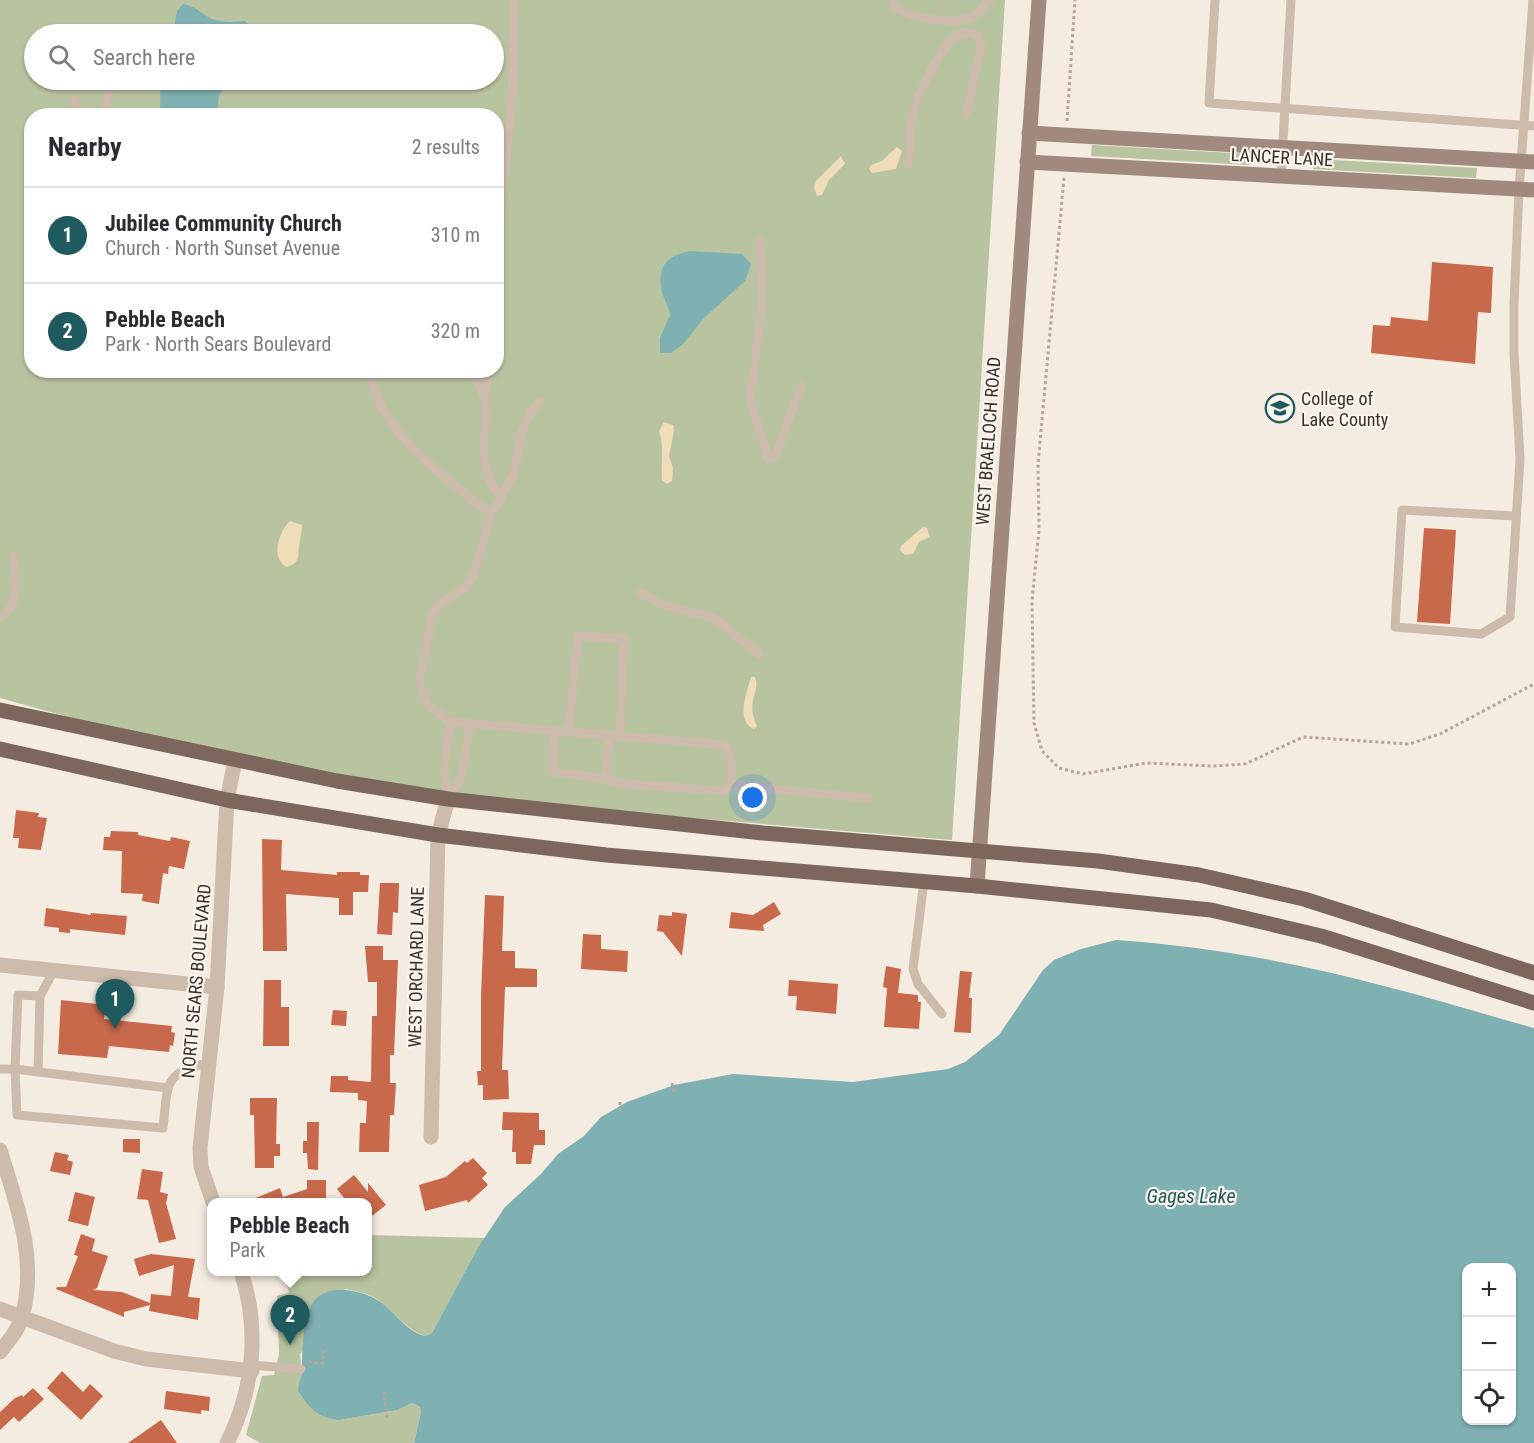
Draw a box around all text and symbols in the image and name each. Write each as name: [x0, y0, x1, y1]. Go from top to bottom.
search box: [24, 24, 504, 90]
icon: search: [45, 41, 78, 74]
text: Search here: [93, 45, 195, 70]
text: Nearby: [48, 132, 122, 162]
text: 2 results: [412, 135, 480, 159]
street label: LANCER LANE: [1230, 144, 1334, 170]
text: Jubilee Community Church: [105, 211, 342, 236]
text: 1: [62, 223, 73, 247]
text: 310 m: [431, 223, 480, 247]
text: Church · North Sunset Avenue: [105, 236, 340, 260]
text: Pebble Beach: [105, 307, 225, 332]
text: 2: [62, 319, 73, 343]
text: 320 m: [431, 319, 480, 343]
text: Park · North Sears Boulevard: [105, 332, 331, 356]
street label: WEST BRAELOCH ROAD: [972, 356, 1004, 526]
place label: College of Lake County: [1301, 388, 1389, 430]
school or university icon: College of Lake County: [1264, 392, 1296, 424]
your location: [738, 783, 767, 812]
street label: NORTH SEARS BOULEVARD: [177, 883, 215, 1079]
street label: WEST ORCHARD LANE: [404, 886, 428, 1047]
pin: 1: [96, 980, 134, 1029]
water label: Gages Lake: [1147, 1184, 1235, 1208]
popup: [207, 1198, 372, 1276]
text: Pebble Beach: [229, 1213, 350, 1238]
text: Park: [229, 1238, 265, 1262]
map controls: [1462, 1263, 1516, 1425]
button: +: [1462, 1263, 1516, 1317]
pin: 2: [270, 1296, 310, 1345]
button: −: [1462, 1317, 1516, 1371]
button: locate: [1462, 1371, 1516, 1425]

